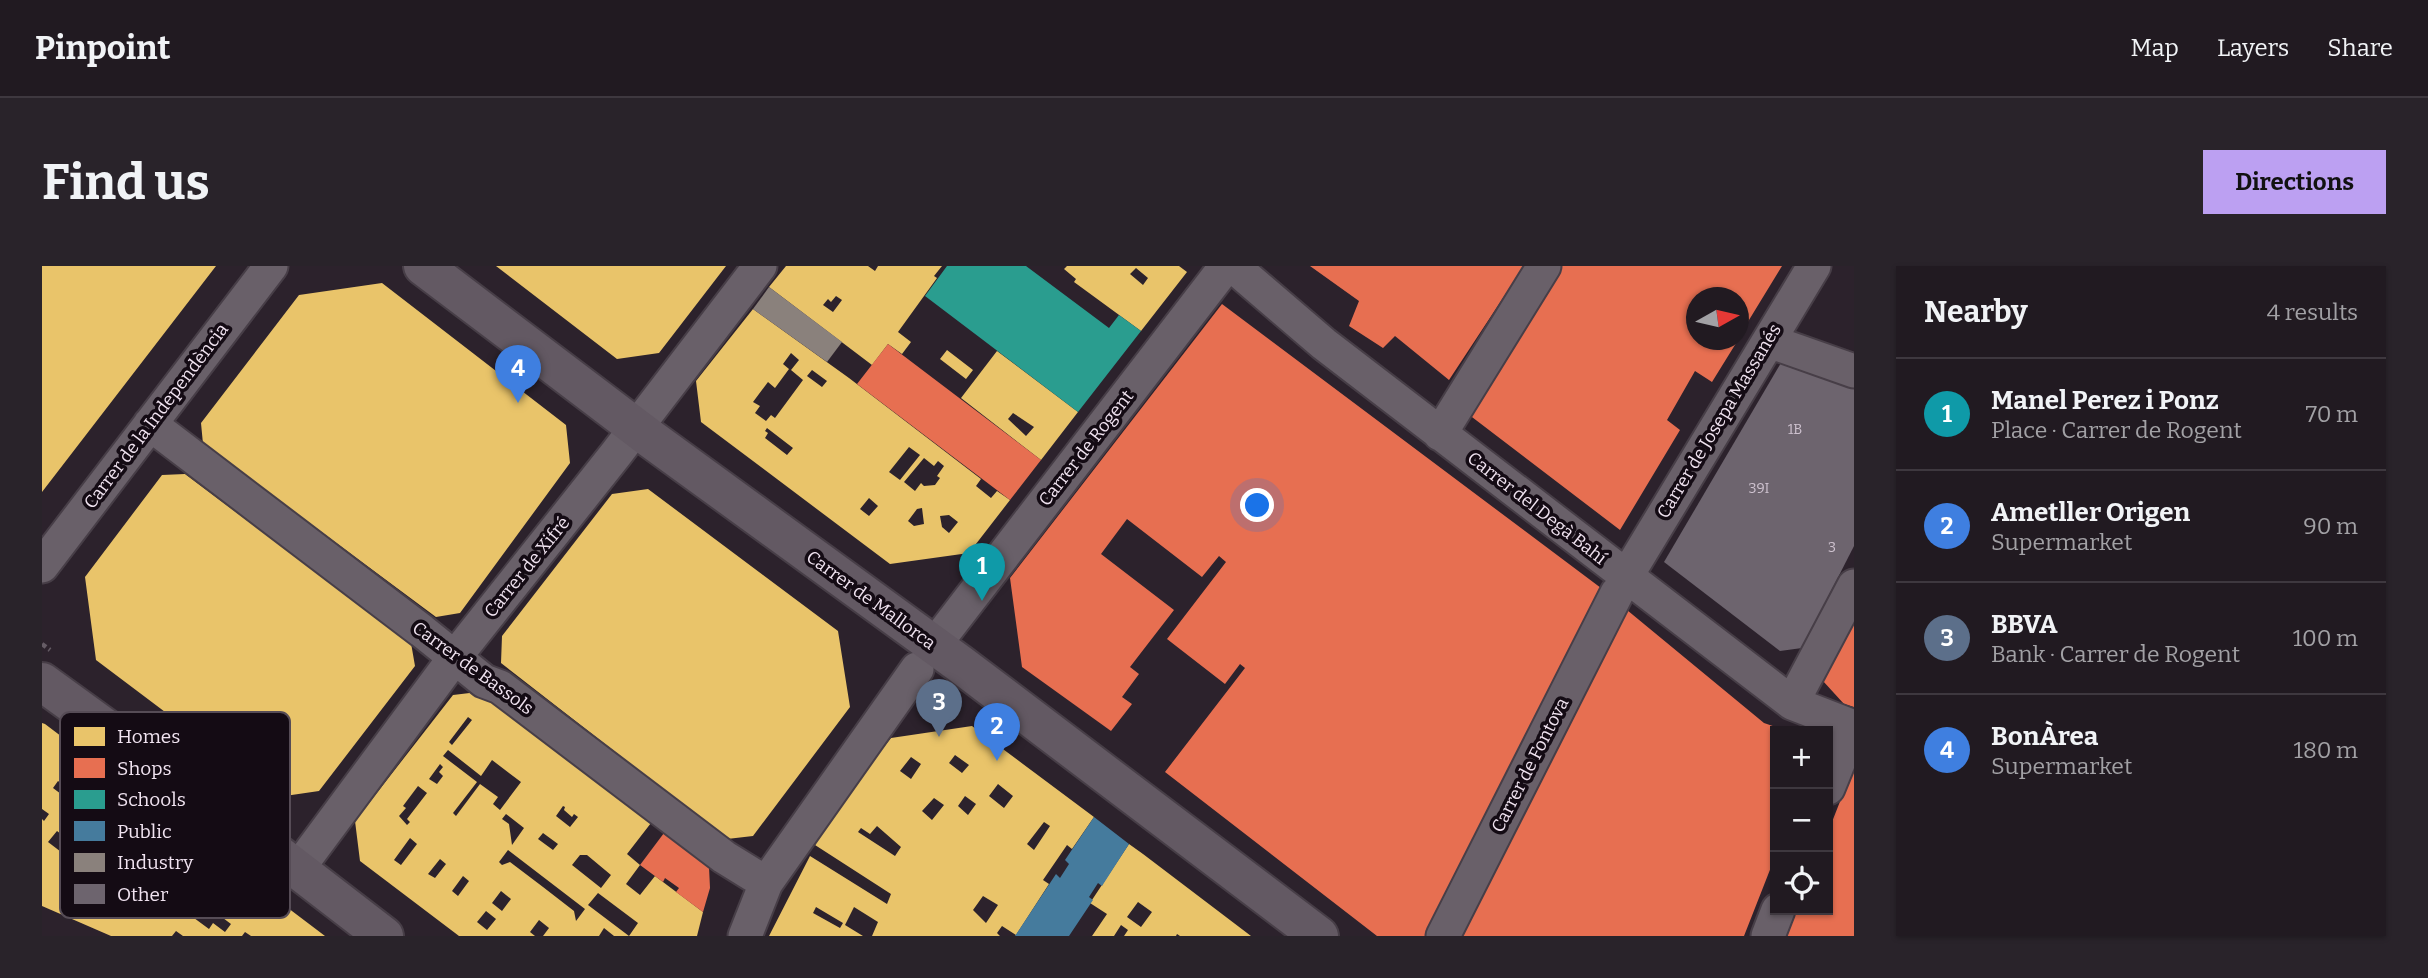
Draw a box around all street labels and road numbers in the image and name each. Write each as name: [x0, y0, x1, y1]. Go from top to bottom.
street label: Carrer de la Independència: [79, 319, 233, 513]
street label: Carrer de Josepa Massanés: [1652, 320, 1786, 522]
street label: Carrer de Rogent: [1034, 385, 1138, 510]
street label: Carrer del Degà Bahí: [1463, 447, 1611, 570]
street label: Carrer de Xifré: [480, 512, 574, 622]
street label: Carrer de Mallorca: [802, 546, 940, 654]
street label: Carrer de Bassols: [408, 617, 538, 719]
street label: Carrer de Fontova: [1487, 694, 1573, 836]

